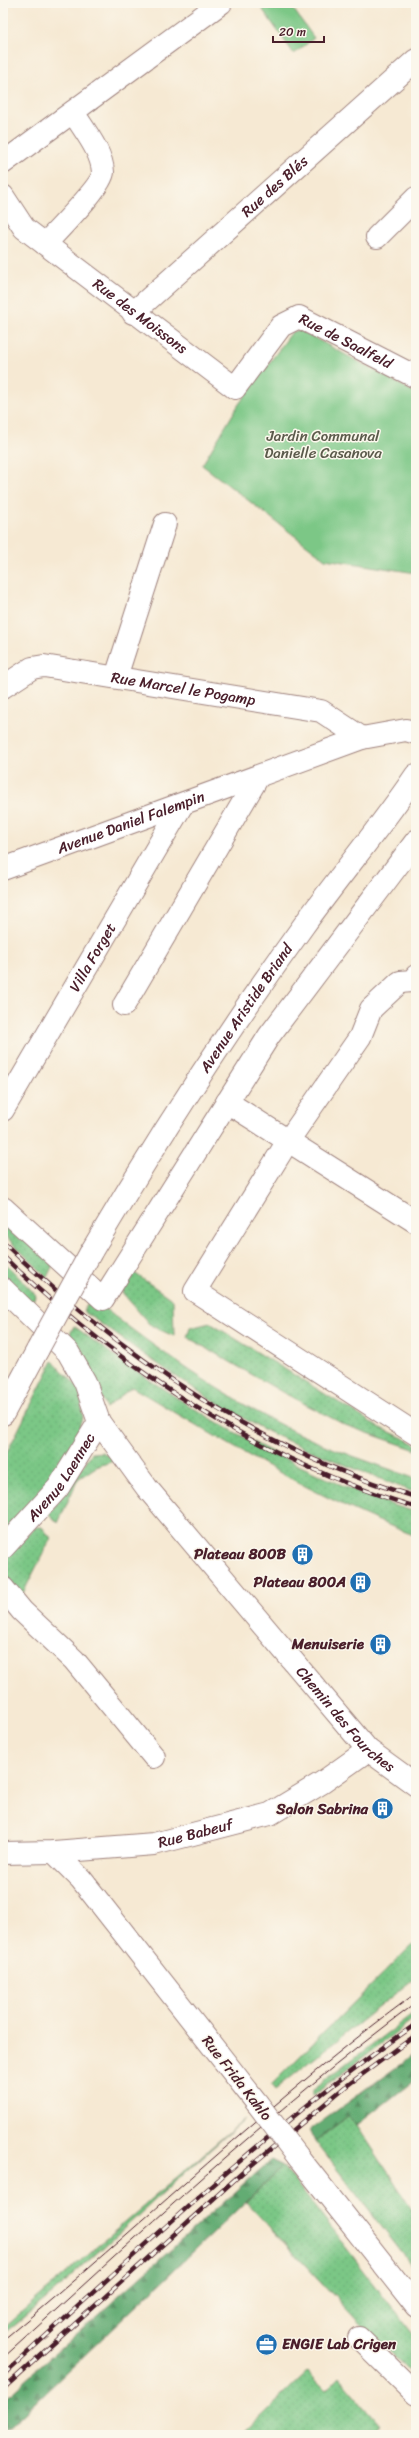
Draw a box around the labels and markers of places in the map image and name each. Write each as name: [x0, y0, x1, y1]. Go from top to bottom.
place label: Plateau 800B: [194, 1541, 287, 1567]
building icon: Plateau 800B: [289, 1541, 315, 1567]
place label: Plateau 800A: [254, 1569, 346, 1595]
building icon: Plateau 800A: [348, 1569, 374, 1595]
place label: Menuiserie: [291, 1631, 365, 1657]
building icon: Menuiserie: [367, 1631, 393, 1657]
place label: Salon Sabrina: [275, 1796, 368, 1822]
building icon: Salon Sabrina: [370, 1796, 396, 1822]
office icon: ENGIE Lab Crigen: [254, 2331, 280, 2357]
place label: ENGIE Lab Crigen: [282, 2331, 397, 2357]

